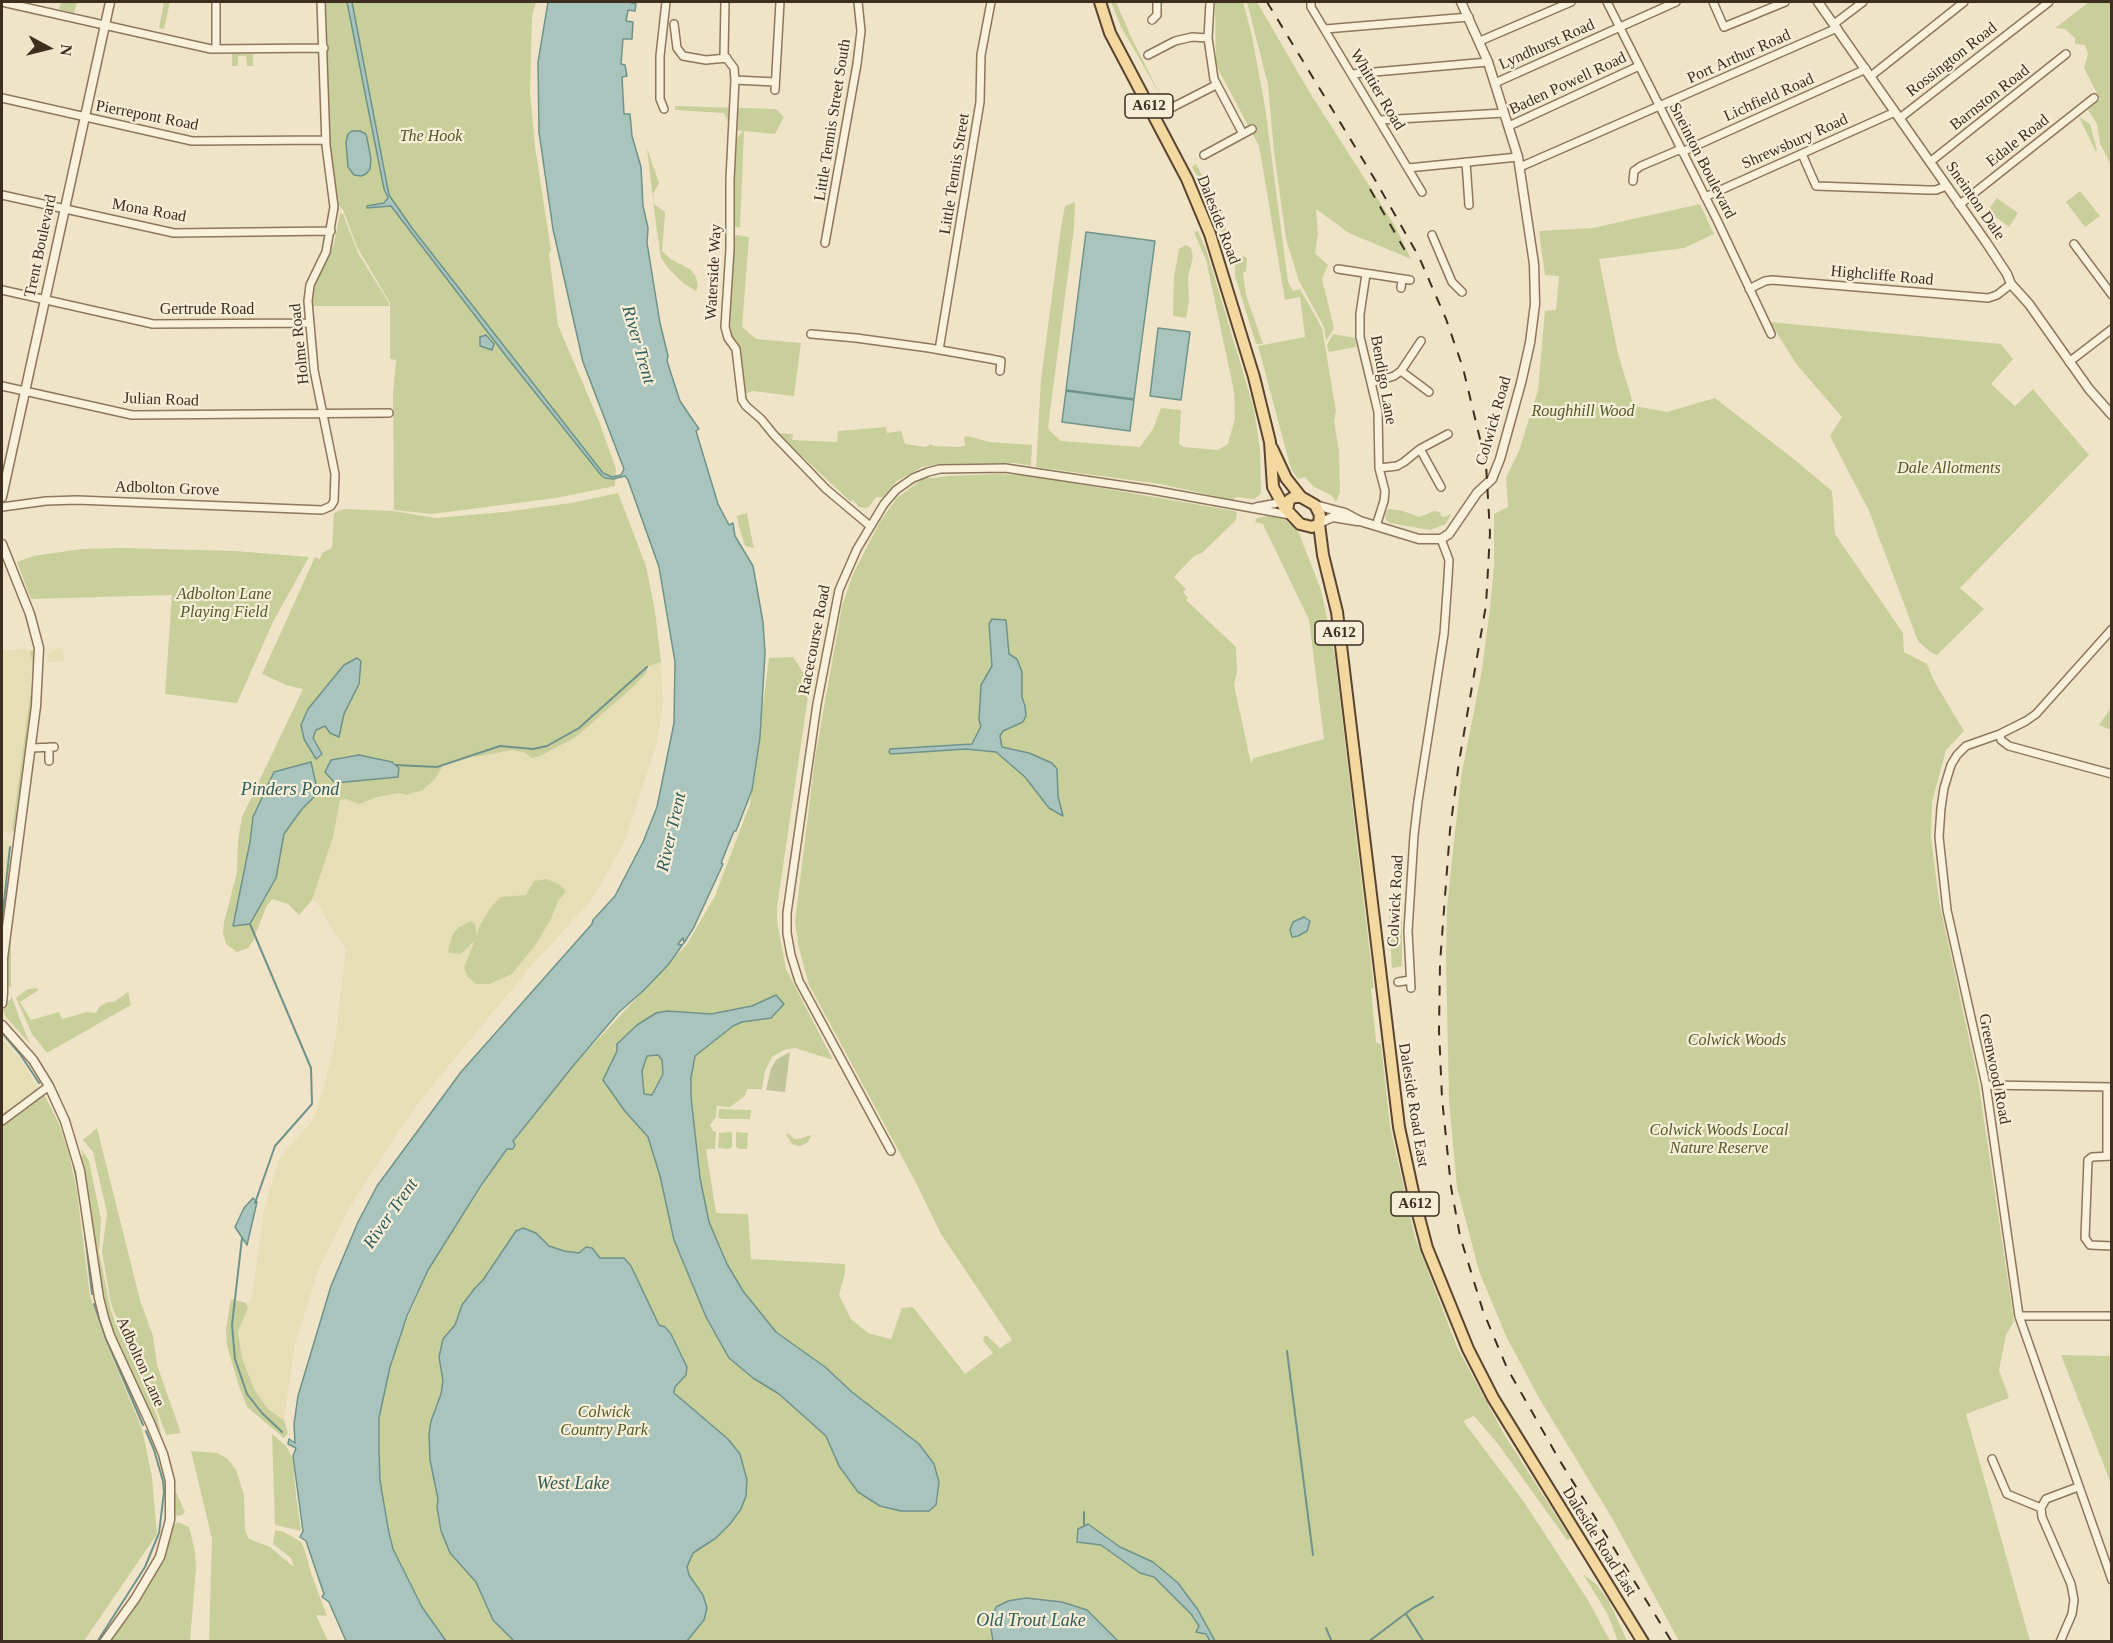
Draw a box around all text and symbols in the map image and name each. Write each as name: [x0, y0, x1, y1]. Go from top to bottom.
street label: Lyndhurst Road: [1496, 15, 1598, 75]
north arrow: [18, 18, 78, 78]
street label: Rossington Road: [1903, 19, 2001, 101]
street label: Port Arthur Road: [1684, 26, 1794, 88]
street label: Little Tennis Street South: [811, 38, 855, 202]
text: N: [57, 43, 76, 57]
street label: Whittier Road: [1345, 46, 1409, 134]
street label: Baden Powell Road: [1506, 48, 1630, 120]
street label: Barnston Road: [1946, 61, 2034, 135]
street label: Lichfield Road: [1721, 70, 1817, 126]
road number: A612: [1125, 94, 1173, 118]
street label: Pierrepont Road: [94, 97, 200, 135]
street label: Sneinton Boulevard: [1664, 100, 1740, 222]
street label: Shrewsbury Road: [1739, 110, 1851, 174]
street label: Edale Road: [1983, 111, 2053, 171]
street label: Little Tennis Street: [936, 112, 974, 236]
park label: The Hook: [400, 127, 462, 147]
street label: Sneinton Dale: [1941, 158, 2009, 244]
street label: Daleside Road: [1192, 173, 1244, 267]
street label: Trent Boulevard: [21, 193, 61, 299]
street label: Mona Road: [110, 195, 188, 227]
street label: Waterside Way: [702, 223, 726, 321]
street label: Highcliffe Road: [1830, 262, 1934, 290]
street label: Gertrude Road: [160, 300, 254, 320]
street label: Holme Road: [286, 303, 314, 385]
water label: River Trent: [616, 303, 660, 387]
street label: Bendigo Lane: [1366, 334, 1400, 426]
street label: Colwick Road: [1472, 374, 1516, 468]
street label: Julian Road: [123, 389, 199, 411]
park label: Roughhill Wood: [1532, 402, 1634, 422]
park label: Dale Allotments: [1897, 459, 2001, 479]
street label: Adbolton Grove: [114, 478, 220, 500]
street label: Racecourse Road: [795, 583, 835, 697]
park label: Adbolton Lane Playing Field: [177, 585, 271, 623]
road number: A612: [1315, 621, 1363, 645]
water label: Pinders Pond: [241, 779, 339, 801]
water label: River Trent: [652, 790, 692, 874]
street label: Colwick Road: [1384, 855, 1408, 947]
street label: Greenwood Road: [1974, 1012, 2014, 1126]
park label: Colwick Woods: [1688, 1031, 1786, 1051]
street label: Daleside Road East: [1394, 1042, 1432, 1168]
park label: Colwick Woods Local Nature Reserve: [1650, 1121, 1788, 1159]
water label: River Trent: [359, 1175, 423, 1253]
road number: A612: [1391, 1192, 1439, 1216]
street label: Adbolton Lane: [112, 1314, 168, 1410]
park label: Colwick Country Park: [560, 1403, 648, 1441]
water label: West Lake: [537, 1473, 609, 1495]
street label: Daleside Road East: [1558, 1484, 1640, 1600]
water label: Old Trout Lake: [976, 1610, 1086, 1632]

